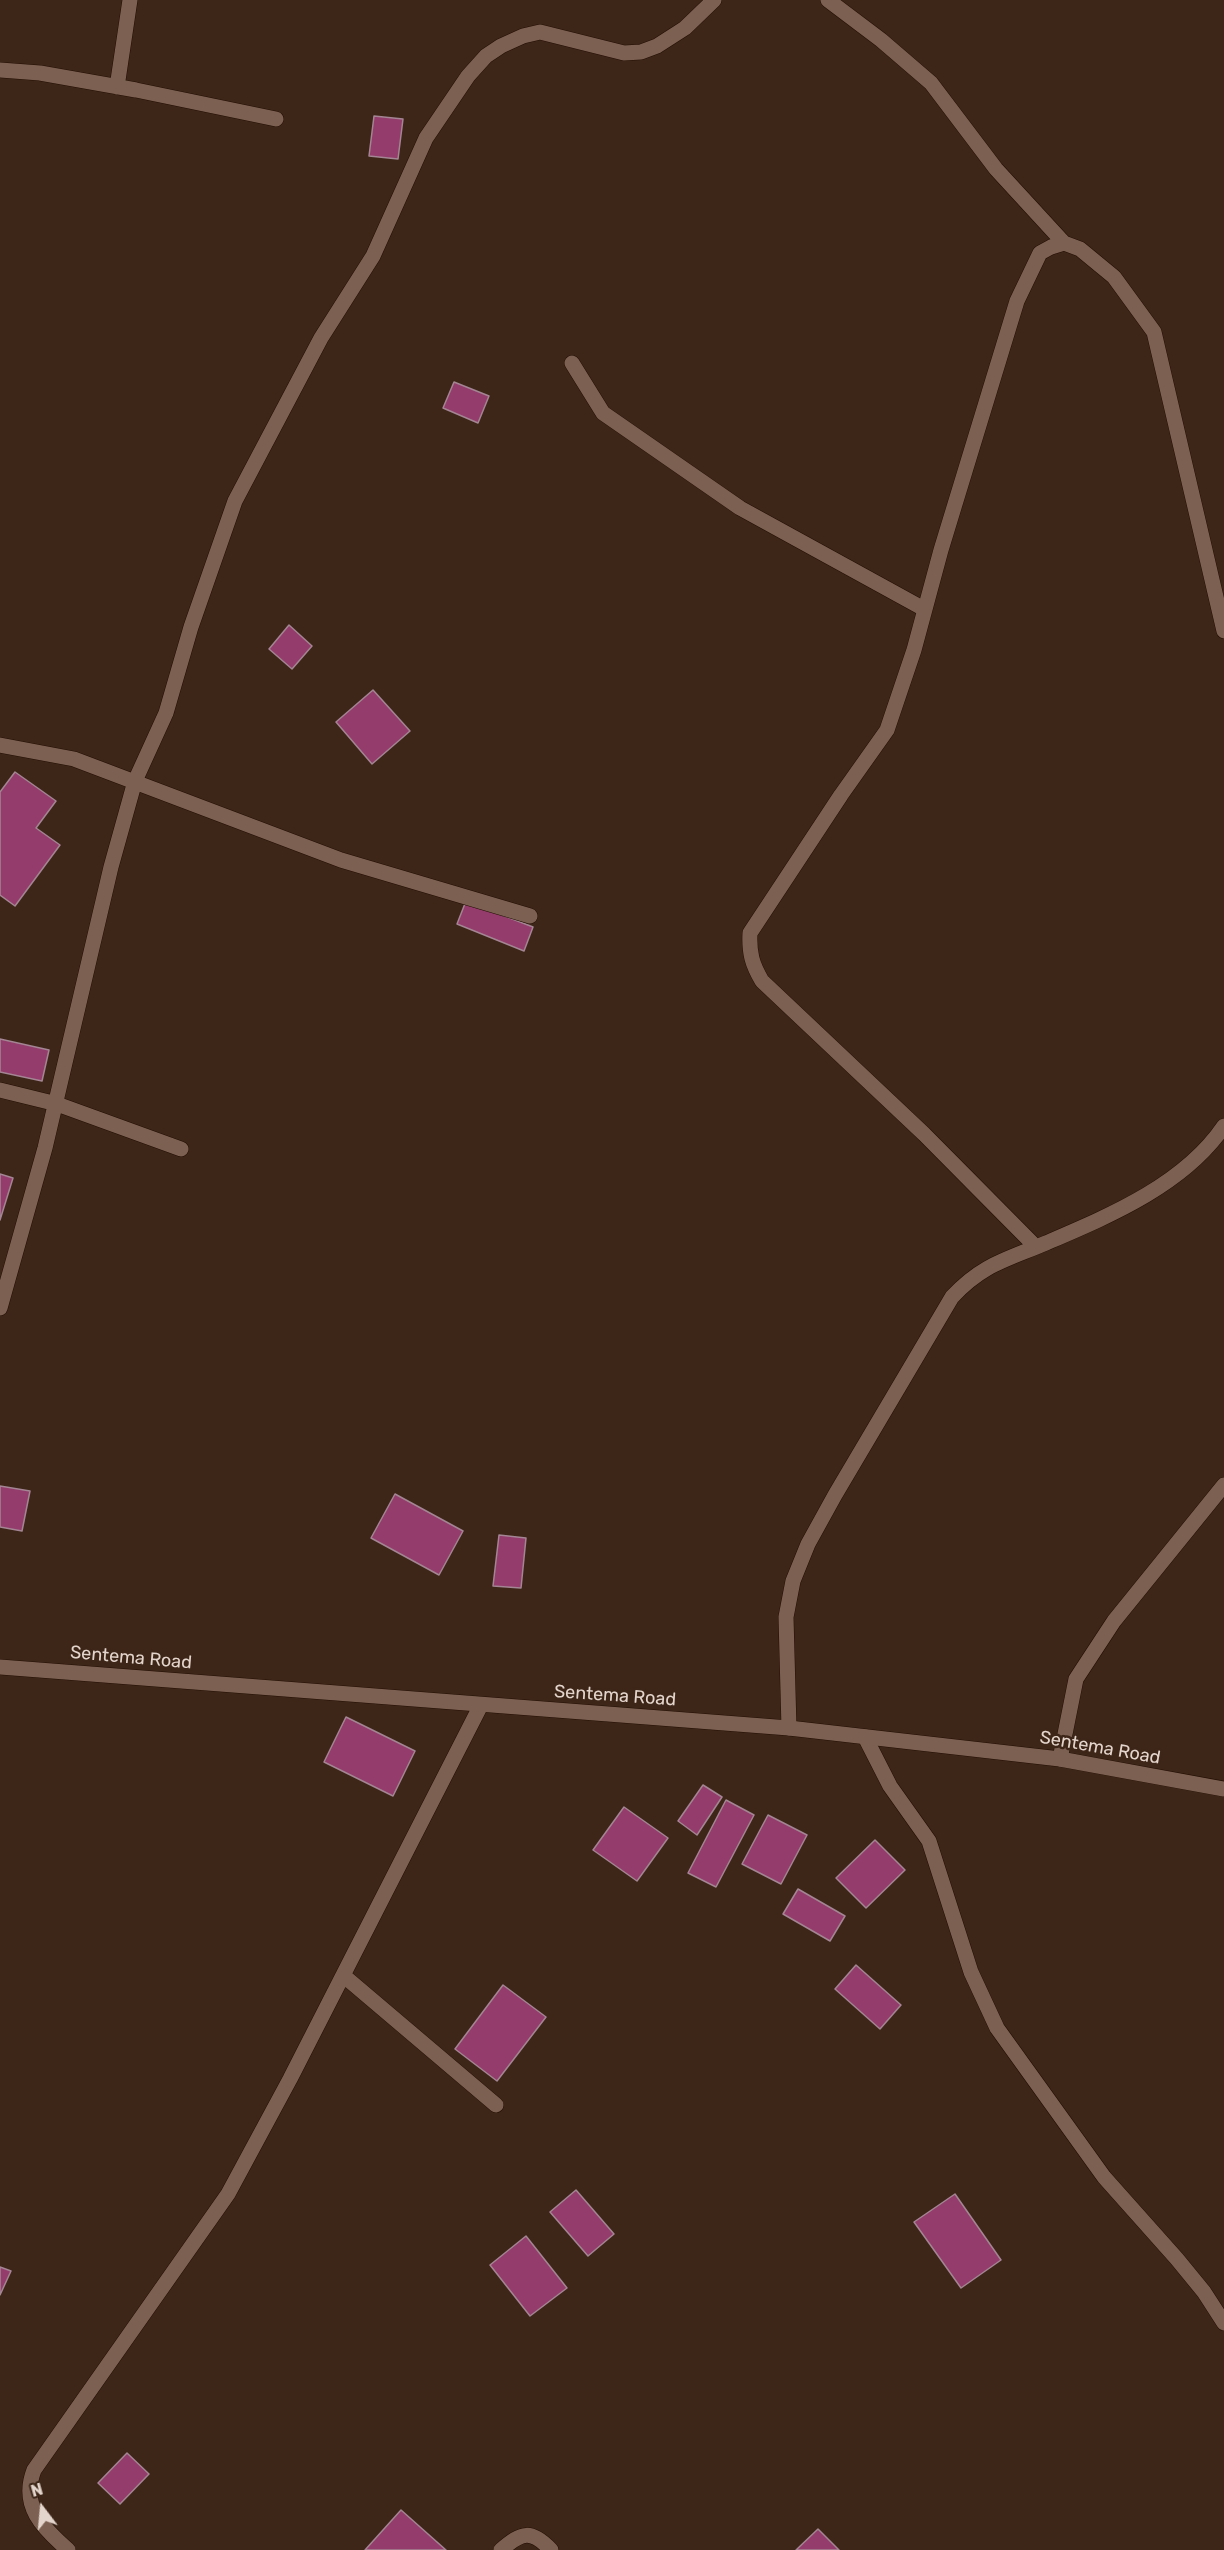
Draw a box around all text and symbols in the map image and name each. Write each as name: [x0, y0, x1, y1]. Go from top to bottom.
street label: Sentema Road: [69, 1642, 193, 1674]
street label: Sentema Road: [553, 1681, 677, 1711]
street label: Sentema Road: [1038, 1727, 1162, 1769]
north arrow: [12, 2478, 72, 2538]
text: N: [29, 2479, 45, 2501]

